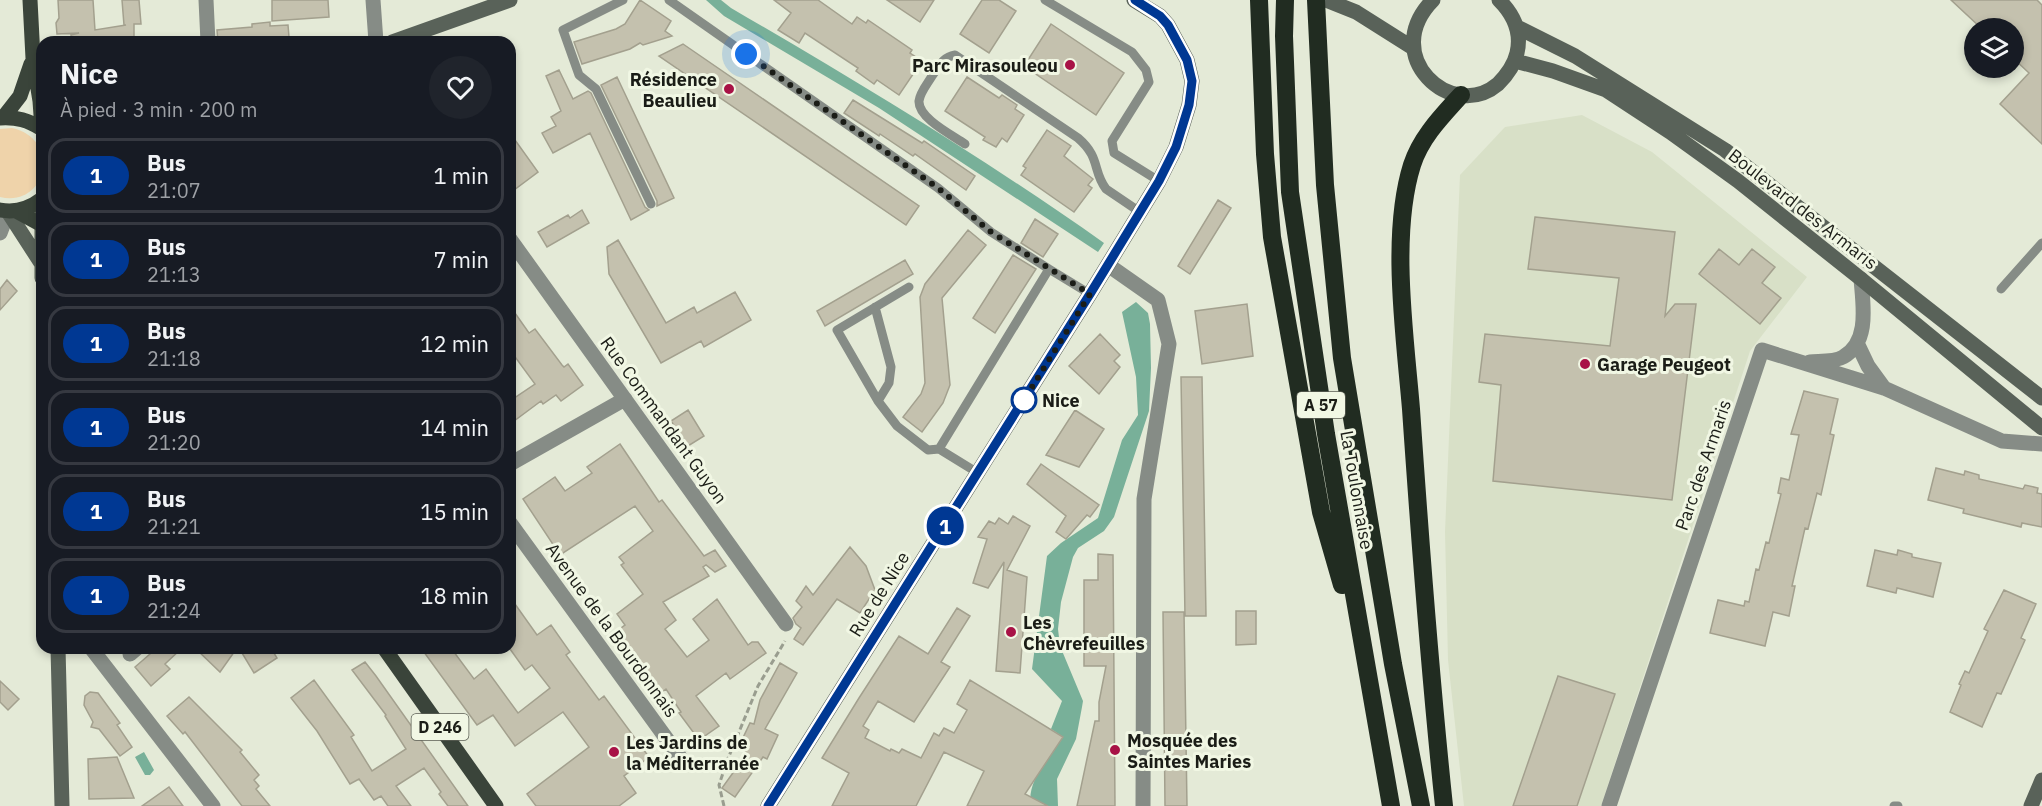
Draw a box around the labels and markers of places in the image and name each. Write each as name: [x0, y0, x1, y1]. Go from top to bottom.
place label: Parc Mirasouleou: [912, 54, 1058, 77]
marker: Parc Mirasouleou: [1063, 58, 1077, 72]
place label: Résidence Beaulieu: [630, 68, 717, 112]
marker: Résidence Beaulieu: [722, 82, 736, 96]
place label: Garage Peugeot: [1597, 353, 1731, 376]
marker: Garage Peugeot: [1578, 357, 1592, 371]
marker: Nice: [1011, 387, 1037, 413]
place label: Nice: [1042, 389, 1080, 412]
place label: Les Chèvrefeuilles: [1023, 611, 1145, 655]
marker: Les Chèvrefeuilles: [1004, 625, 1018, 639]
place label: Mosquée des Saintes Maries: [1127, 729, 1251, 773]
place label: Les Jardins de la Méditerranée: [626, 731, 759, 775]
marker: Mosquée des Saintes Maries: [1108, 743, 1122, 757]
marker: Les Jardins de la Méditerranée: [607, 745, 621, 759]

